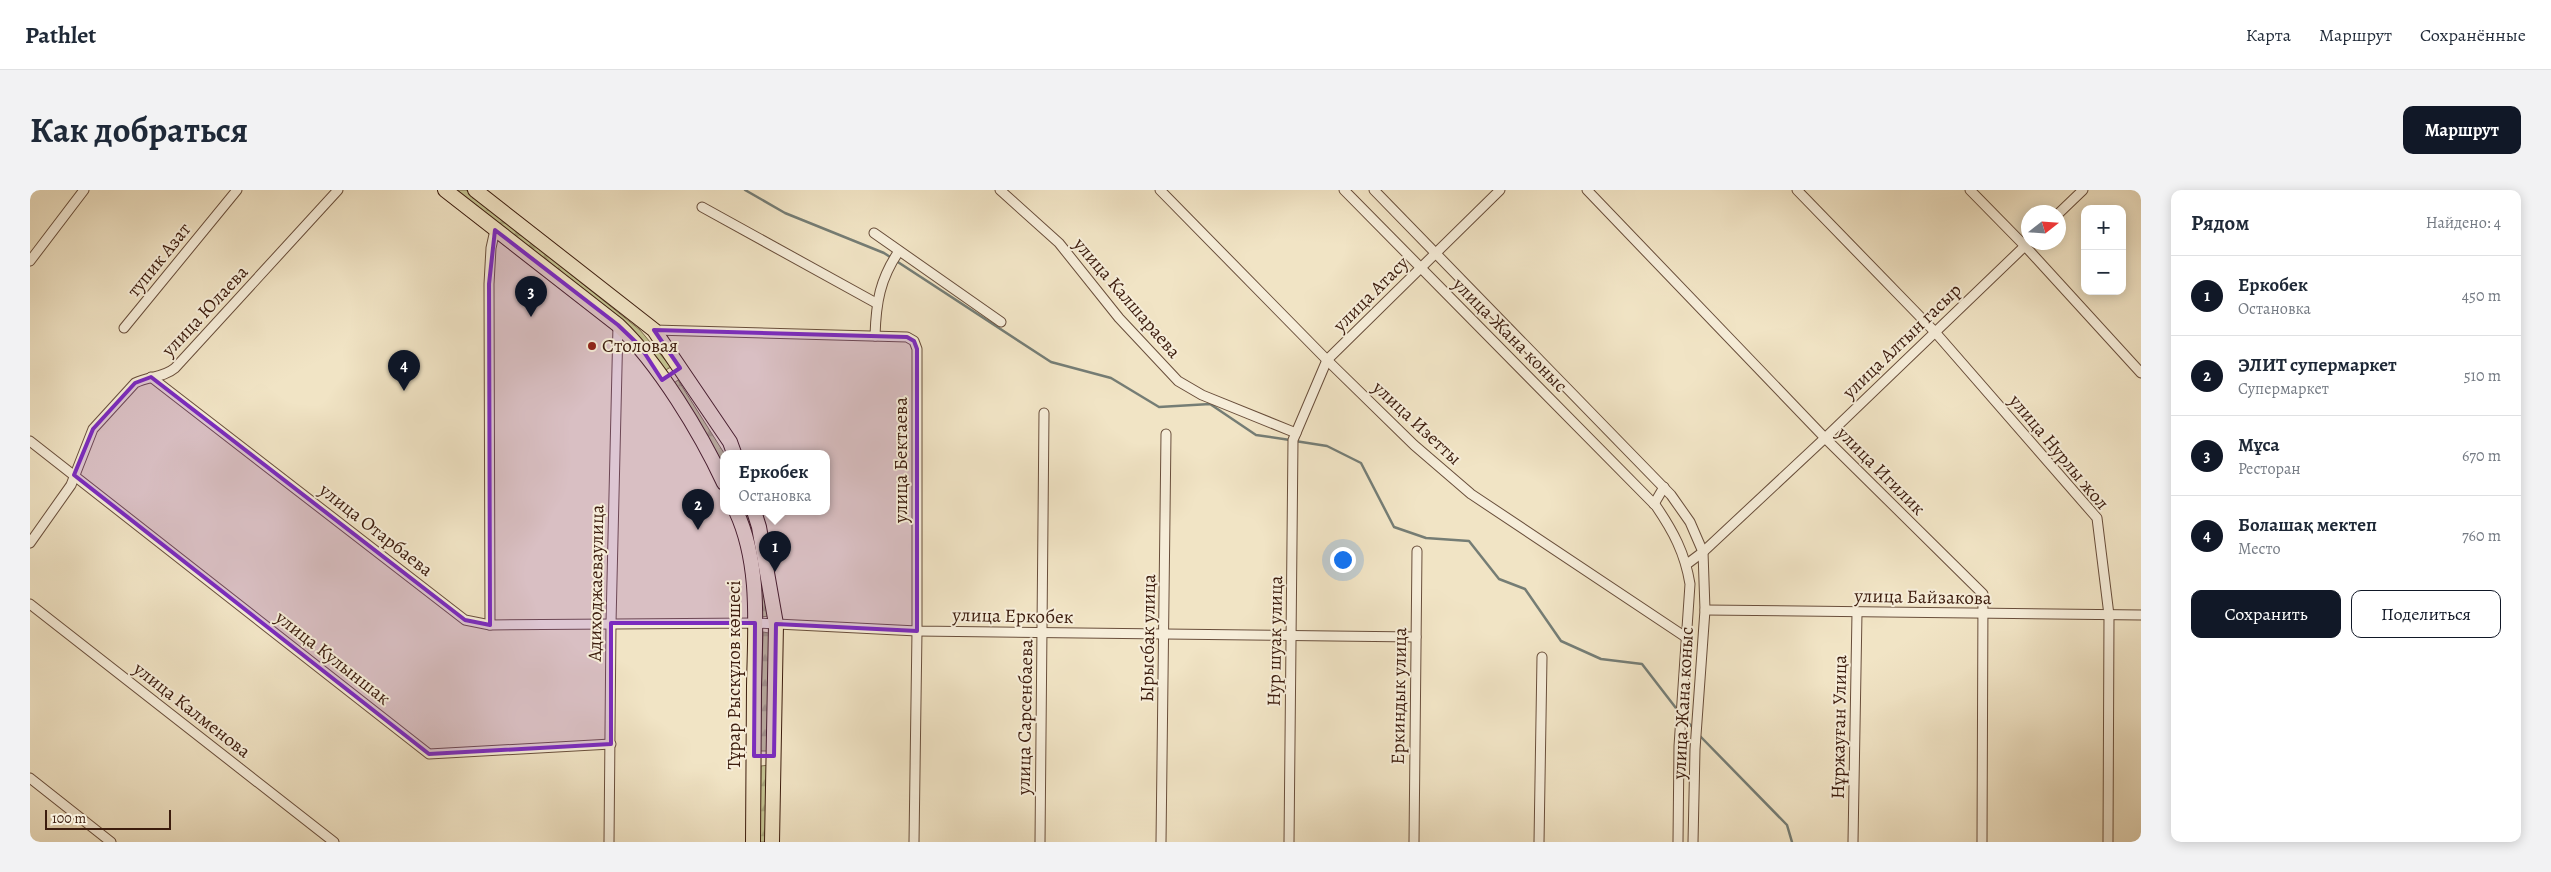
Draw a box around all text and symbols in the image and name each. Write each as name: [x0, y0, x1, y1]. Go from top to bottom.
text: Pathlet: [25, 19, 96, 51]
text: Карта: [2246, 23, 2291, 47]
text: Маршрут: [2319, 23, 2392, 47]
text: Сохранённые: [2420, 23, 2526, 47]
text: Как добраться: [30, 106, 248, 154]
button: Маршрут: [2403, 106, 2521, 154]
north arrow: [2021, 205, 2066, 250]
map controls: [2081, 205, 2126, 295]
button: +: [2081, 205, 2126, 250]
text: Рядом: [2191, 209, 2249, 237]
text: Найдено: 4: [2426, 212, 2501, 234]
street label: тупик Азат: [121, 217, 197, 303]
street label: улица Калшараева: [1067, 231, 1187, 364]
street label: улица Атасу: [1327, 250, 1415, 338]
button: −: [2081, 250, 2126, 295]
street label: улица Юлаева: [155, 260, 254, 363]
street label: улица Жана коныс: [1446, 271, 1573, 398]
text: Еркобек: [2238, 272, 2308, 298]
pin: 3: [515, 276, 547, 317]
street label: улица Алтын гасыр: [1836, 277, 1967, 405]
text: 1: [2204, 285, 2210, 307]
text: 450 m: [2462, 285, 2501, 307]
text: Остановка: [2238, 298, 2311, 320]
place label: Столовая: [602, 333, 678, 359]
marker: Столовая: [586, 340, 598, 352]
pin: 4: [388, 350, 420, 391]
text: ЭЛИТ супермаркет: [2238, 352, 2397, 378]
text: 2: [2203, 365, 2211, 387]
text: 510 m: [2464, 365, 2501, 387]
street label: улица Изетты: [1366, 374, 1467, 471]
text: Супермаркет: [2238, 378, 2329, 400]
street label: улица Нурлы жол: [2002, 388, 2115, 515]
street label: улица Бектаева: [888, 397, 914, 524]
street label: улица Игилик: [1830, 420, 1931, 521]
text: Мұса: [2238, 432, 2279, 458]
text: 3: [2204, 445, 2210, 467]
text: 670 m: [2462, 445, 2501, 467]
popup: [720, 450, 830, 515]
text: Ресторан: [2238, 458, 2301, 480]
text: Еркобек: [739, 459, 809, 485]
street label: улица Отарбаева: [313, 477, 438, 583]
text: Остановка: [739, 485, 811, 507]
pin: 2: [682, 489, 714, 530]
street label: Адиходжаеваулица: [582, 504, 610, 663]
text: Болашақ мектеп: [2238, 512, 2377, 538]
text: 4: [2203, 525, 2211, 547]
text: 760 m: [2462, 525, 2501, 547]
pin: 1: [759, 531, 791, 572]
text: Место: [2238, 538, 2281, 560]
your location: [1330, 547, 1356, 573]
street label: Ырысбак улица: [1134, 574, 1162, 702]
street label: Нур шуак улица: [1261, 575, 1289, 707]
street label: Тұрар Рыскұлов көшесі: [721, 580, 747, 770]
street label: улица Байзакова: [1853, 583, 1992, 611]
button: Сохранить: [2191, 590, 2341, 638]
button: Поделиться: [2351, 590, 2501, 638]
street label: улица Еркобек: [951, 602, 1074, 630]
street label: улица Кулыншак: [269, 604, 396, 711]
street label: улица Жана коныс: [1666, 626, 1700, 781]
street label: Еркиндык улица: [1385, 627, 1413, 765]
street label: улица Сарсенбаева: [1011, 639, 1039, 796]
street label: Нұржауған Улица: [1825, 654, 1853, 799]
street label: улица Калменова: [127, 655, 256, 764]
scale bar: [45, 807, 171, 830]
text: 100 m: [52, 809, 86, 828]

